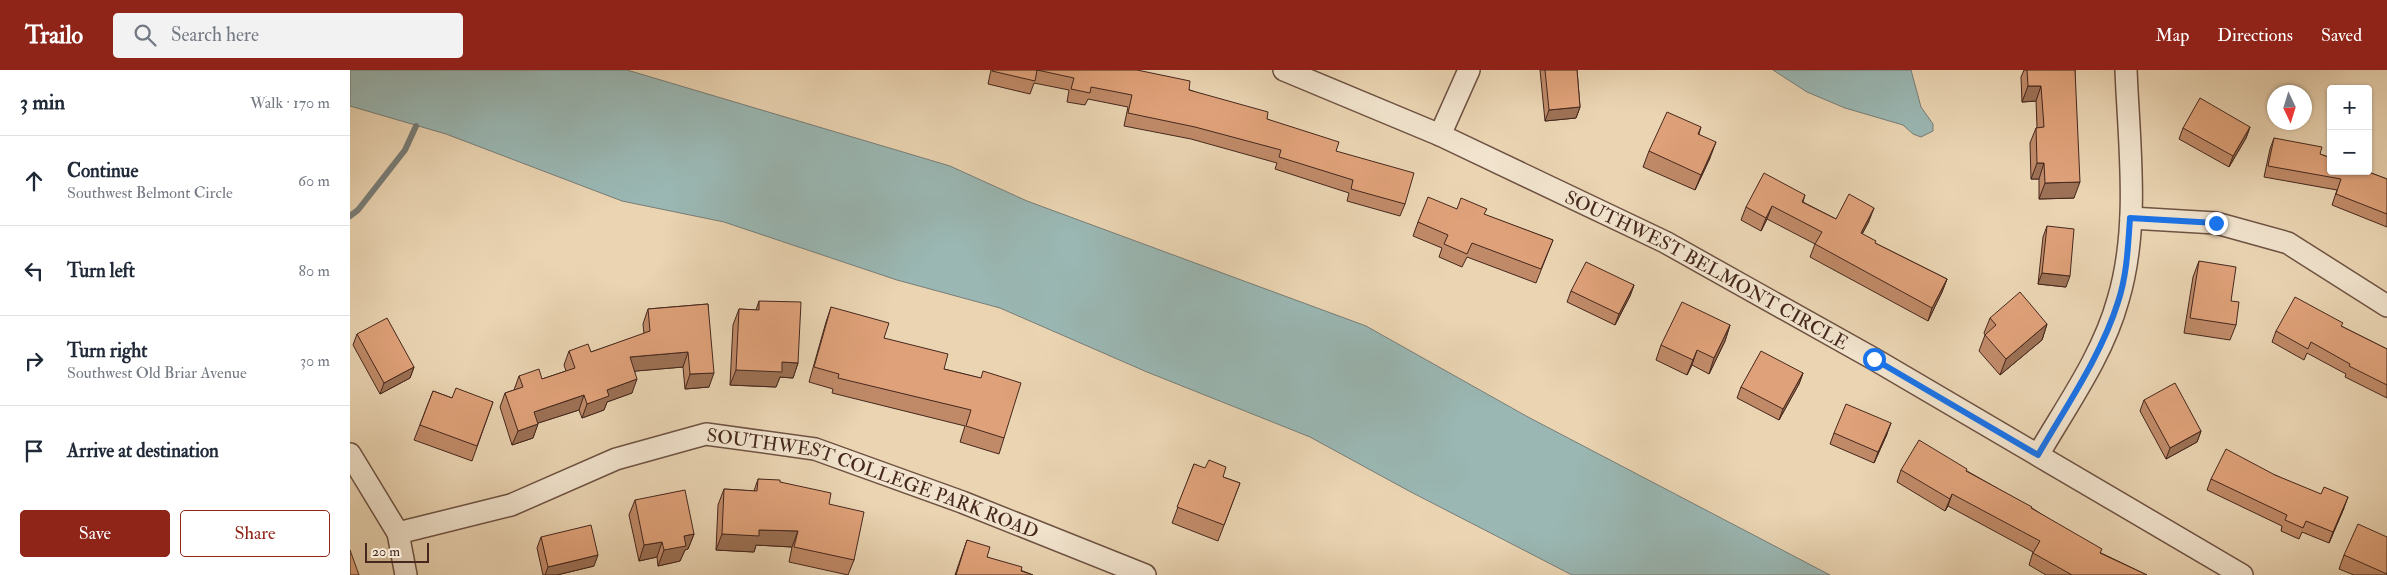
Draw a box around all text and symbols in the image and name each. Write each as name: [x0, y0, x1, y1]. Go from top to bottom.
search box: [113, 13, 463, 58]
text: Trailo: [25, 20, 83, 51]
icon: search: [131, 21, 159, 49]
text: Search here: [171, 23, 259, 47]
text: Map: [2156, 24, 2189, 47]
text: Directions: [2217, 24, 2293, 47]
text: Saved: [2321, 24, 2362, 47]
north arrow: [2267, 85, 2312, 130]
map controls: [2327, 85, 2372, 175]
button: +: [2327, 85, 2372, 130]
text: 3 min: [20, 89, 65, 116]
text: Walk · 170 m: [250, 93, 330, 113]
button: −: [2327, 130, 2372, 175]
text: Continue: [67, 159, 138, 183]
icon: ahead: [20, 167, 48, 195]
text: 60 m: [298, 171, 330, 191]
text: Southwest Belmont Circle: [67, 183, 233, 203]
street label: SOUTHWEST BELMONT CIRCLE: [1561, 185, 1853, 356]
route end: [2205, 212, 2228, 235]
icon: left: [20, 257, 48, 285]
text: Turn left: [67, 259, 135, 283]
text: 80 m: [299, 261, 330, 281]
text: Turn right: [67, 339, 147, 363]
icon: right: [20, 347, 48, 375]
route start: [1863, 348, 1886, 371]
text: 30 m: [300, 351, 330, 371]
text: Southwest Old Briar Avenue: [67, 363, 247, 383]
street label: SOUTHWEST COLLEGE PARK ROAD: [705, 423, 1042, 544]
icon: arrive: [20, 437, 48, 465]
text: Arrive at destination: [67, 439, 219, 463]
button: Save: [20, 510, 170, 557]
button: Share: [180, 510, 330, 557]
scale bar: [365, 540, 429, 563]
text: 20 m: [372, 543, 400, 560]

